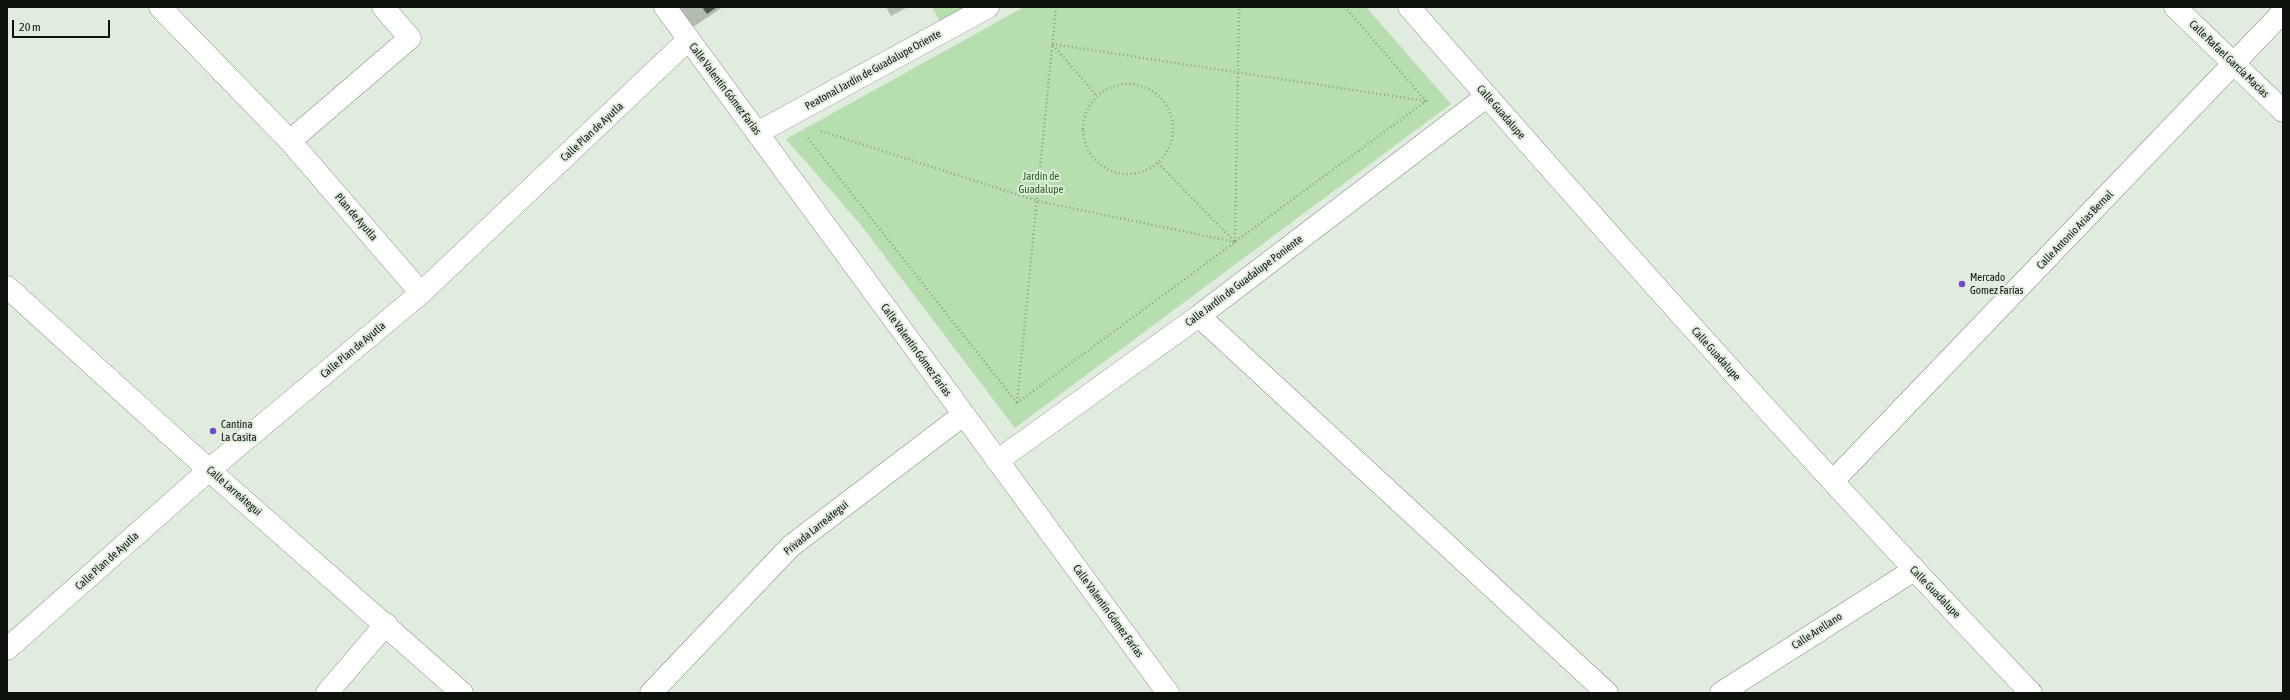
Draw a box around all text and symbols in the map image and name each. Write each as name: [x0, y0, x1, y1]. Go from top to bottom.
scale bar: [14, 12, 112, 38]
street label: Calle Rafael García Macías: [2186, 17, 2272, 101]
text: 20 m: [19, 20, 41, 34]
street label: Peatonal Jardín de Guadalupe Oriente: [803, 27, 943, 113]
street label: Calle Valentín Gómez Farías: [686, 40, 764, 138]
street label: Calle Guadalupe: [1474, 82, 1528, 142]
street label: Calle Plan de Ayutla: [558, 100, 626, 164]
park label: Jardín de Guadalupe: [1018, 170, 1064, 196]
street label: Calle Antonio Arias Bernal: [2034, 188, 2116, 272]
street label: Plan de Ayutla: [332, 191, 380, 243]
street label: Calle Jardín de Guadalupe Poniente: [1183, 232, 1305, 330]
place label: Mercado Gomez Farías: [1970, 271, 2023, 297]
marker: Mercado Gomez Farías: [1957, 279, 1967, 289]
street label: Calle Valentín Gómez Farías: [878, 301, 954, 399]
street label: Calle Plan de Ayutla: [318, 319, 388, 381]
street label: Calle Guadalupe: [1689, 325, 1743, 383]
place label: Cantina La Casita: [221, 418, 257, 444]
marker: Cantina La Casita: [208, 426, 218, 436]
street label: Calle Larreátegui: [204, 463, 264, 519]
street label: Privada Larreátegui: [781, 498, 851, 558]
street label: Calle Plan de Ayutla: [73, 529, 141, 593]
street label: Calle Valentín Gómez Farías: [1070, 562, 1146, 660]
street label: Calle Guadalupe: [1907, 563, 1963, 621]
street label: Calle Arellano: [1789, 610, 1845, 652]

